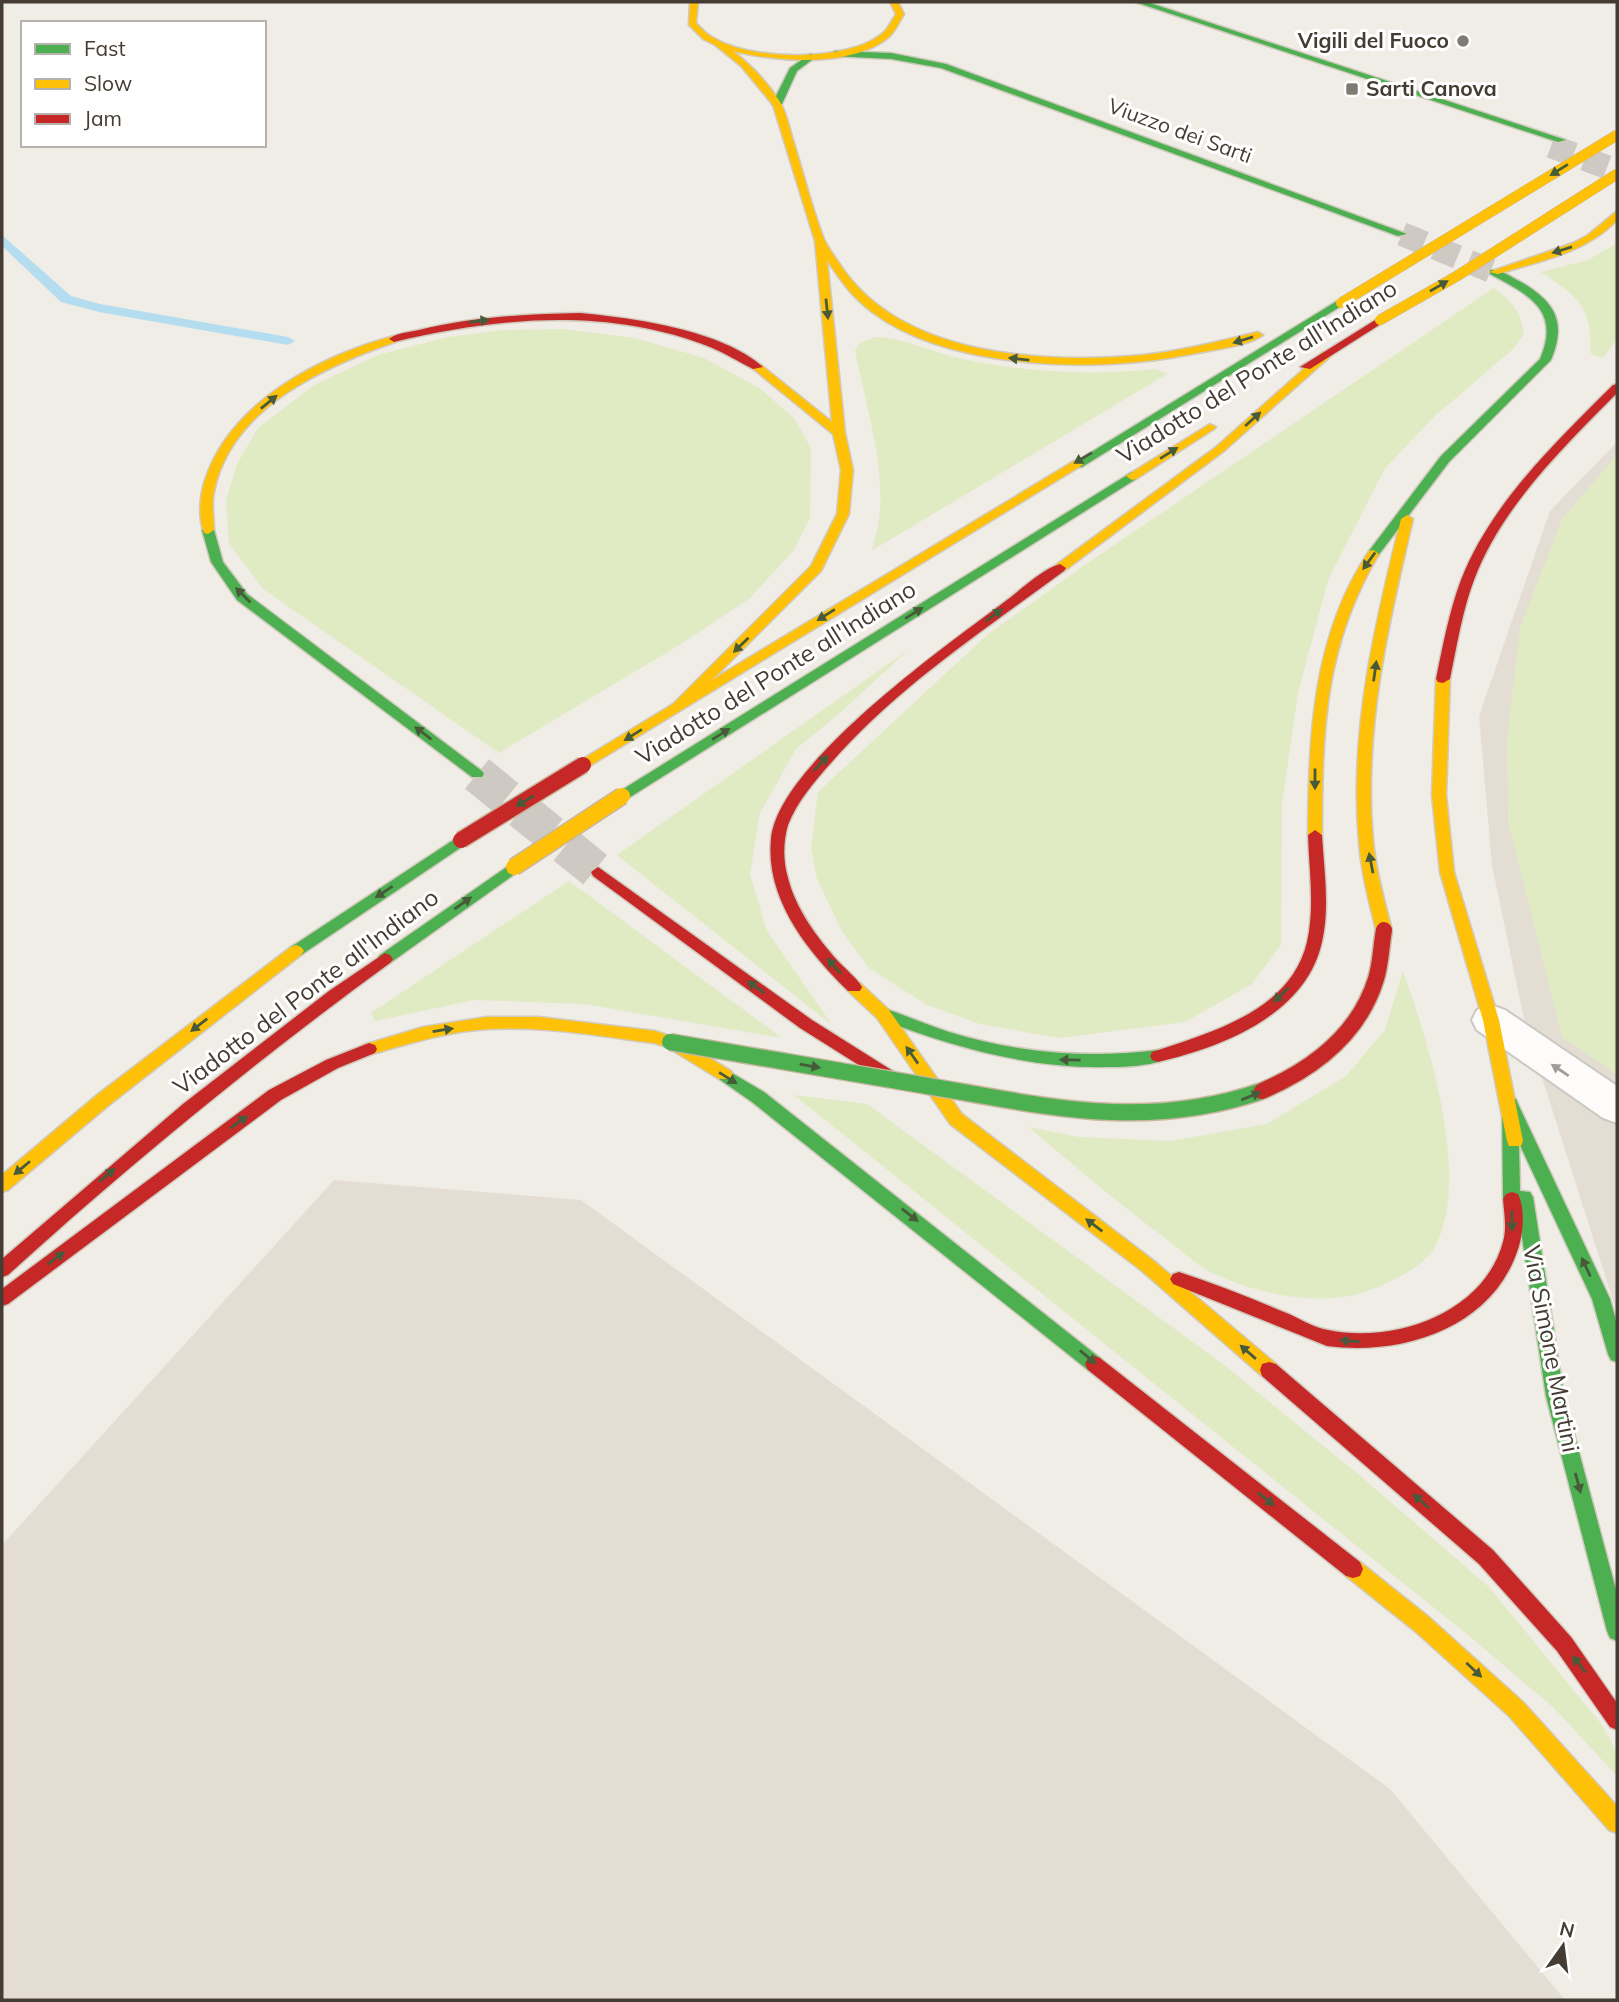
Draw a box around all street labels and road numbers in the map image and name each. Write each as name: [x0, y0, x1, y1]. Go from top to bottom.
street label: Viuzzo dei Sarti: [1105, 92, 1256, 168]
street label: Viadotto del Ponte all'Indiano: [1111, 272, 1402, 470]
street label: Viadotto del Ponte all'Indiano: [630, 573, 921, 771]
street label: Viadotto del Ponte all'Indiano: [167, 881, 444, 1101]
street label: Via Simone Martini: [1517, 1243, 1587, 1455]

